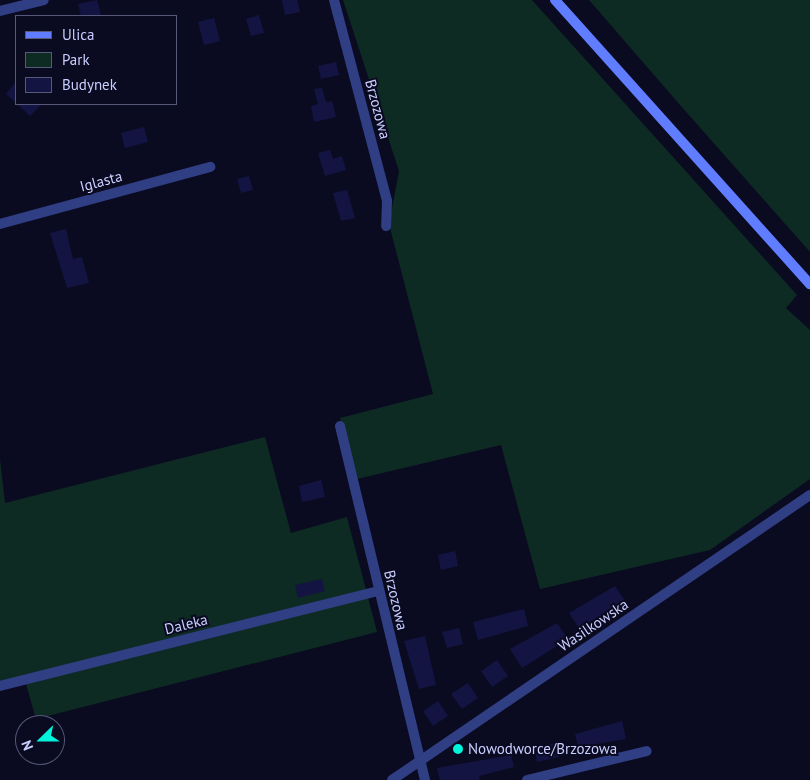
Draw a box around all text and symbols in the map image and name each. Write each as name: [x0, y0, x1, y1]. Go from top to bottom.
legend: [15, 15, 178, 105]
text: Ulica: [62, 25, 94, 44]
text: Park: [62, 50, 90, 69]
text: Budynek: [62, 75, 117, 94]
street label: Brzozowa: [361, 77, 395, 141]
street label: Iglasta: [78, 167, 124, 195]
street label: Brzozowa: [380, 568, 412, 632]
street label: Wasilkowska: [554, 595, 632, 655]
street label: Daleka: [163, 610, 209, 638]
north arrow: [15, 715, 65, 765]
text: N: [17, 738, 37, 753]
place label: Nowodworce/Brzozowa: [468, 740, 617, 758]
marker: Nowodworce/Brzozowa: [452, 743, 464, 755]

